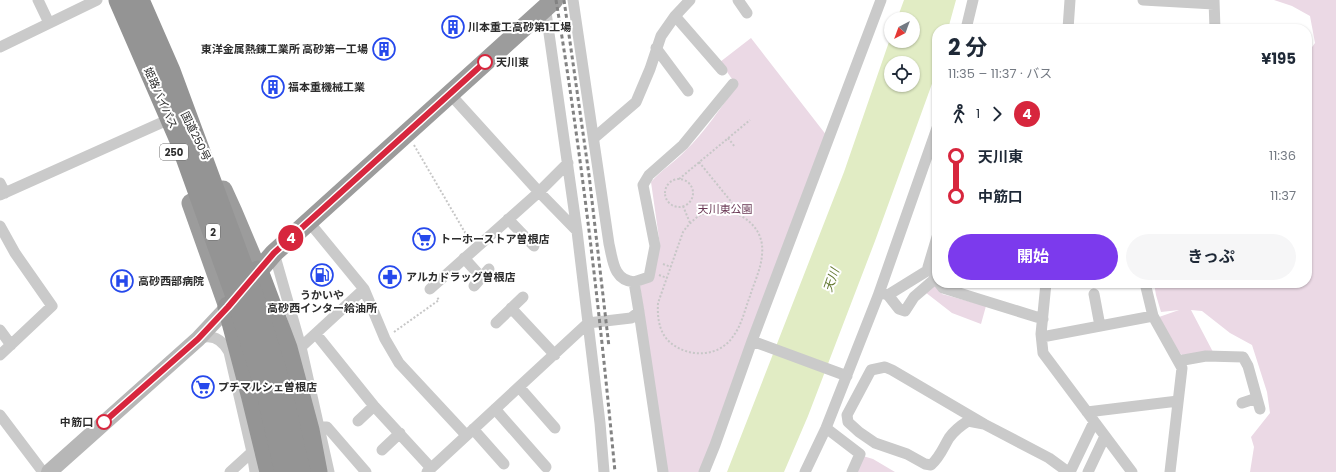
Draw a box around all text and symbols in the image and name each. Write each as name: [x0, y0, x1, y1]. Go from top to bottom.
north arrow: [884, 12, 920, 48]
map controls: [884, 12, 920, 92]
building icon: 川本重工高砂第1工場: [440, 14, 466, 40]
place label: 川本重工高砂第1工場: [468, 19, 571, 35]
text: 2 分: [948, 32, 987, 63]
building icon: 東洋金属熱錬工業所 高砂第一工場: [371, 36, 397, 62]
place label: 東洋金属熱錬工業所 高砂第一工場: [201, 41, 368, 57]
text: ¥195: [1261, 48, 1296, 69]
marker: 天川東: [477, 54, 493, 70]
place label: 天川東: [496, 54, 529, 70]
button: locate: [884, 56, 920, 92]
text: 11:35 – 11:37 · バス: [948, 64, 1052, 83]
street label: 姫路バイパス: [140, 65, 182, 131]
building icon: 福本重機械工業: [260, 74, 286, 100]
place label: 福本重機械工業: [288, 79, 365, 95]
icon: walk: [948, 103, 970, 125]
icon: forward: [986, 103, 1008, 125]
text: 1: [976, 104, 980, 123]
text: 4: [1022, 104, 1032, 124]
street label: 国道250号: [177, 109, 215, 163]
road number: 250: [160, 144, 188, 160]
text: 天川東: [978, 146, 1023, 167]
text: 11:36: [1269, 146, 1296, 165]
text: 中筋口: [978, 186, 1023, 207]
text: 11:37: [1270, 186, 1296, 205]
park label: 天川東公園: [698, 201, 753, 217]
road number: 2: [206, 224, 220, 240]
line badge: 4: [278, 225, 304, 251]
supermarket icon: トーホーストア曽根店: [411, 226, 437, 252]
text: 4: [286, 228, 296, 248]
place label: トーホーストア曽根店: [440, 231, 549, 247]
button: 開始: [948, 234, 1118, 280]
button: きっぷ: [1126, 234, 1296, 280]
fuel station icon: うかいや 高砂西インター給油所: [309, 262, 335, 288]
pharmacy icon: アルカドラッグ曽根店: [377, 264, 403, 290]
water label: 天川: [819, 264, 844, 294]
hospital icon: 高砂西部病院: [109, 268, 135, 294]
place label: アルカドラッグ曽根店: [406, 269, 516, 285]
place label: 高砂西部病院: [138, 273, 204, 289]
place label: うかいや 高砂西インター給油所: [267, 287, 377, 316]
supermarket icon: プチマルシェ曽根店: [190, 374, 216, 400]
place label: プチマルシェ曽根店: [218, 379, 317, 395]
place label: 中筋口: [60, 414, 93, 430]
marker: 中筋口: [96, 414, 112, 430]

